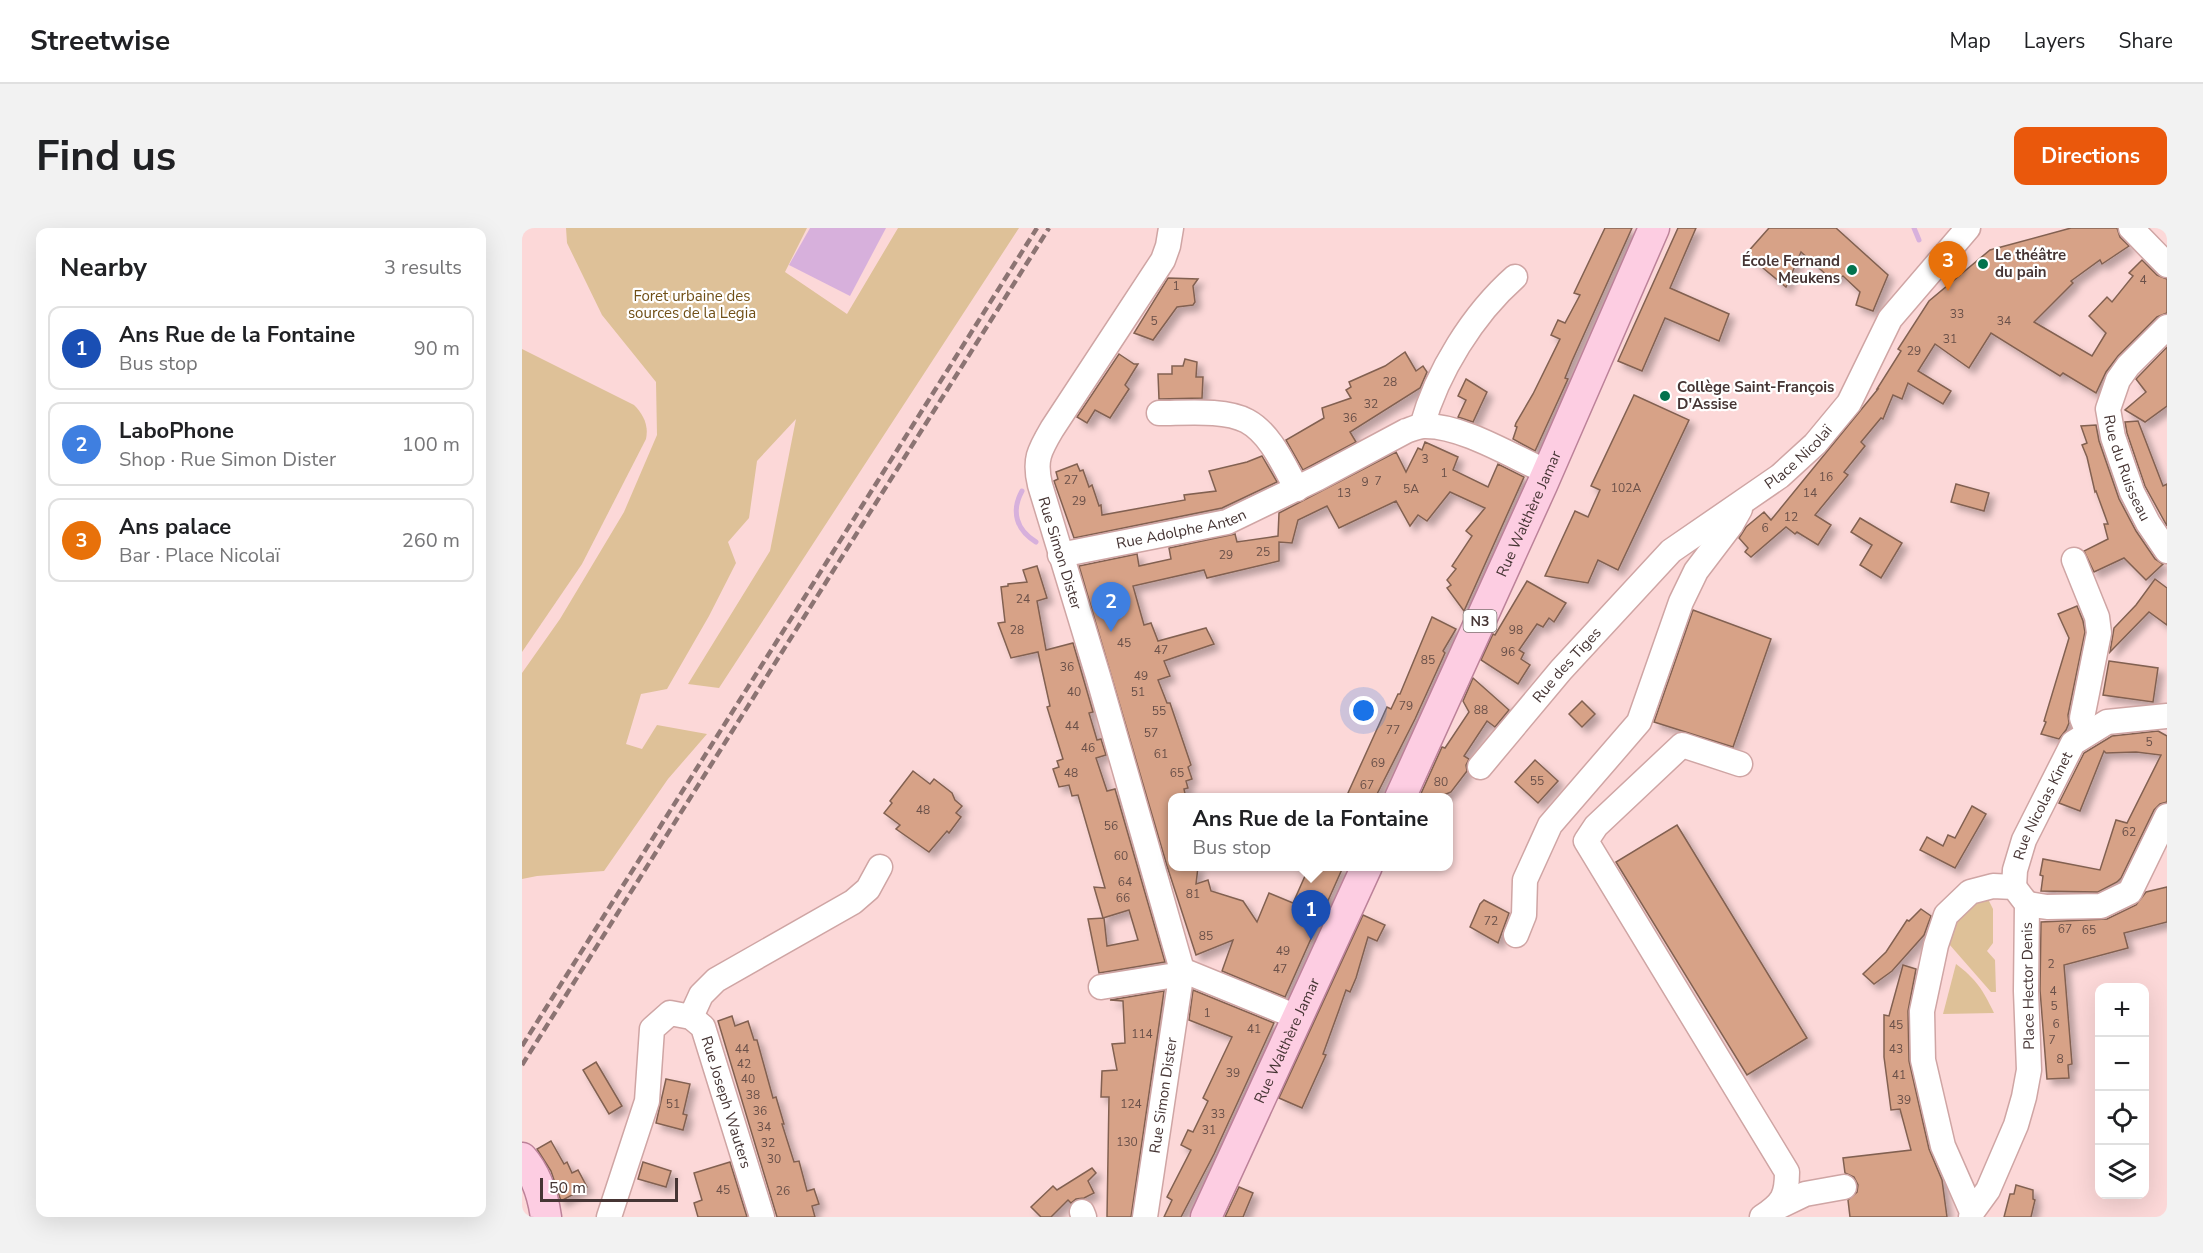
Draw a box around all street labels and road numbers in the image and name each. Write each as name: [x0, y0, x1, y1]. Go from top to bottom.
street label: Rue du Ruisseau: [2099, 413, 2155, 524]
street label: Place Nicolaï: [1760, 420, 1837, 494]
street label: Rue Walthère Jamar: [1492, 447, 1566, 580]
street label: Rue Simon Dister: [1033, 494, 1087, 612]
street label: Rue Adolphe Anten: [1114, 504, 1250, 554]
road number: N3: [1464, 610, 1496, 632]
street label: Rue des Tiges: [1528, 623, 1606, 707]
street label: Rue Nicolas Kinet: [2009, 748, 2077, 862]
street label: Place Hector Denis: [2017, 922, 2039, 1050]
street label: Rue Walthère Jamar: [1249, 974, 1325, 1107]
street label: Rue Joseph Wauters: [696, 1033, 756, 1171]
street label: Rue Simon Dister: [1145, 1035, 1182, 1155]

